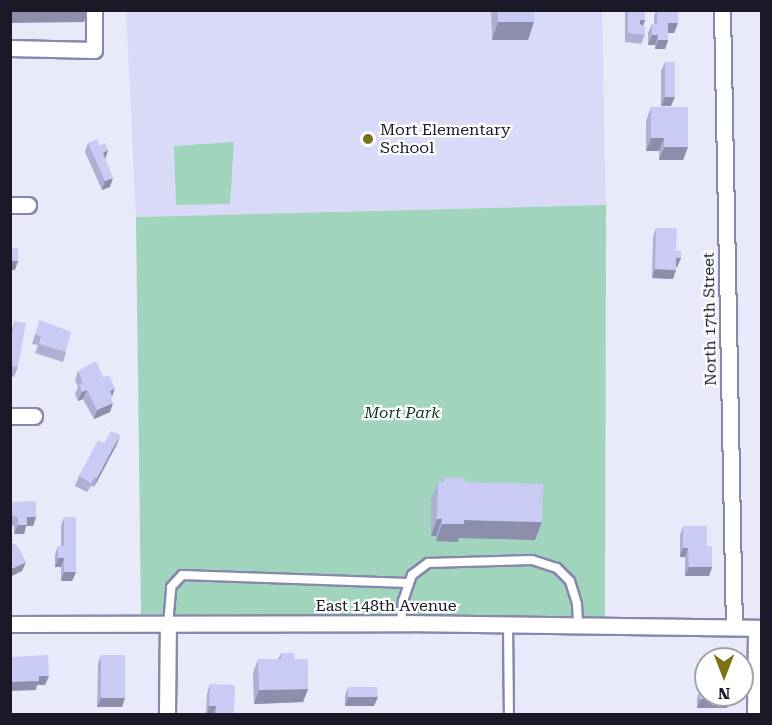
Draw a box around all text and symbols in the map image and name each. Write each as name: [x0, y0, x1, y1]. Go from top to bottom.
place label: Mort Elementary School: [380, 120, 510, 158]
marker: Mort Elementary School: [361, 132, 375, 146]
street label: North 17th Street: [699, 252, 721, 386]
park label: Mort Park: [364, 403, 440, 423]
street label: East 148th Avenue: [315, 596, 457, 616]
north arrow: [694, 647, 754, 707]
text: N: [718, 684, 730, 703]

